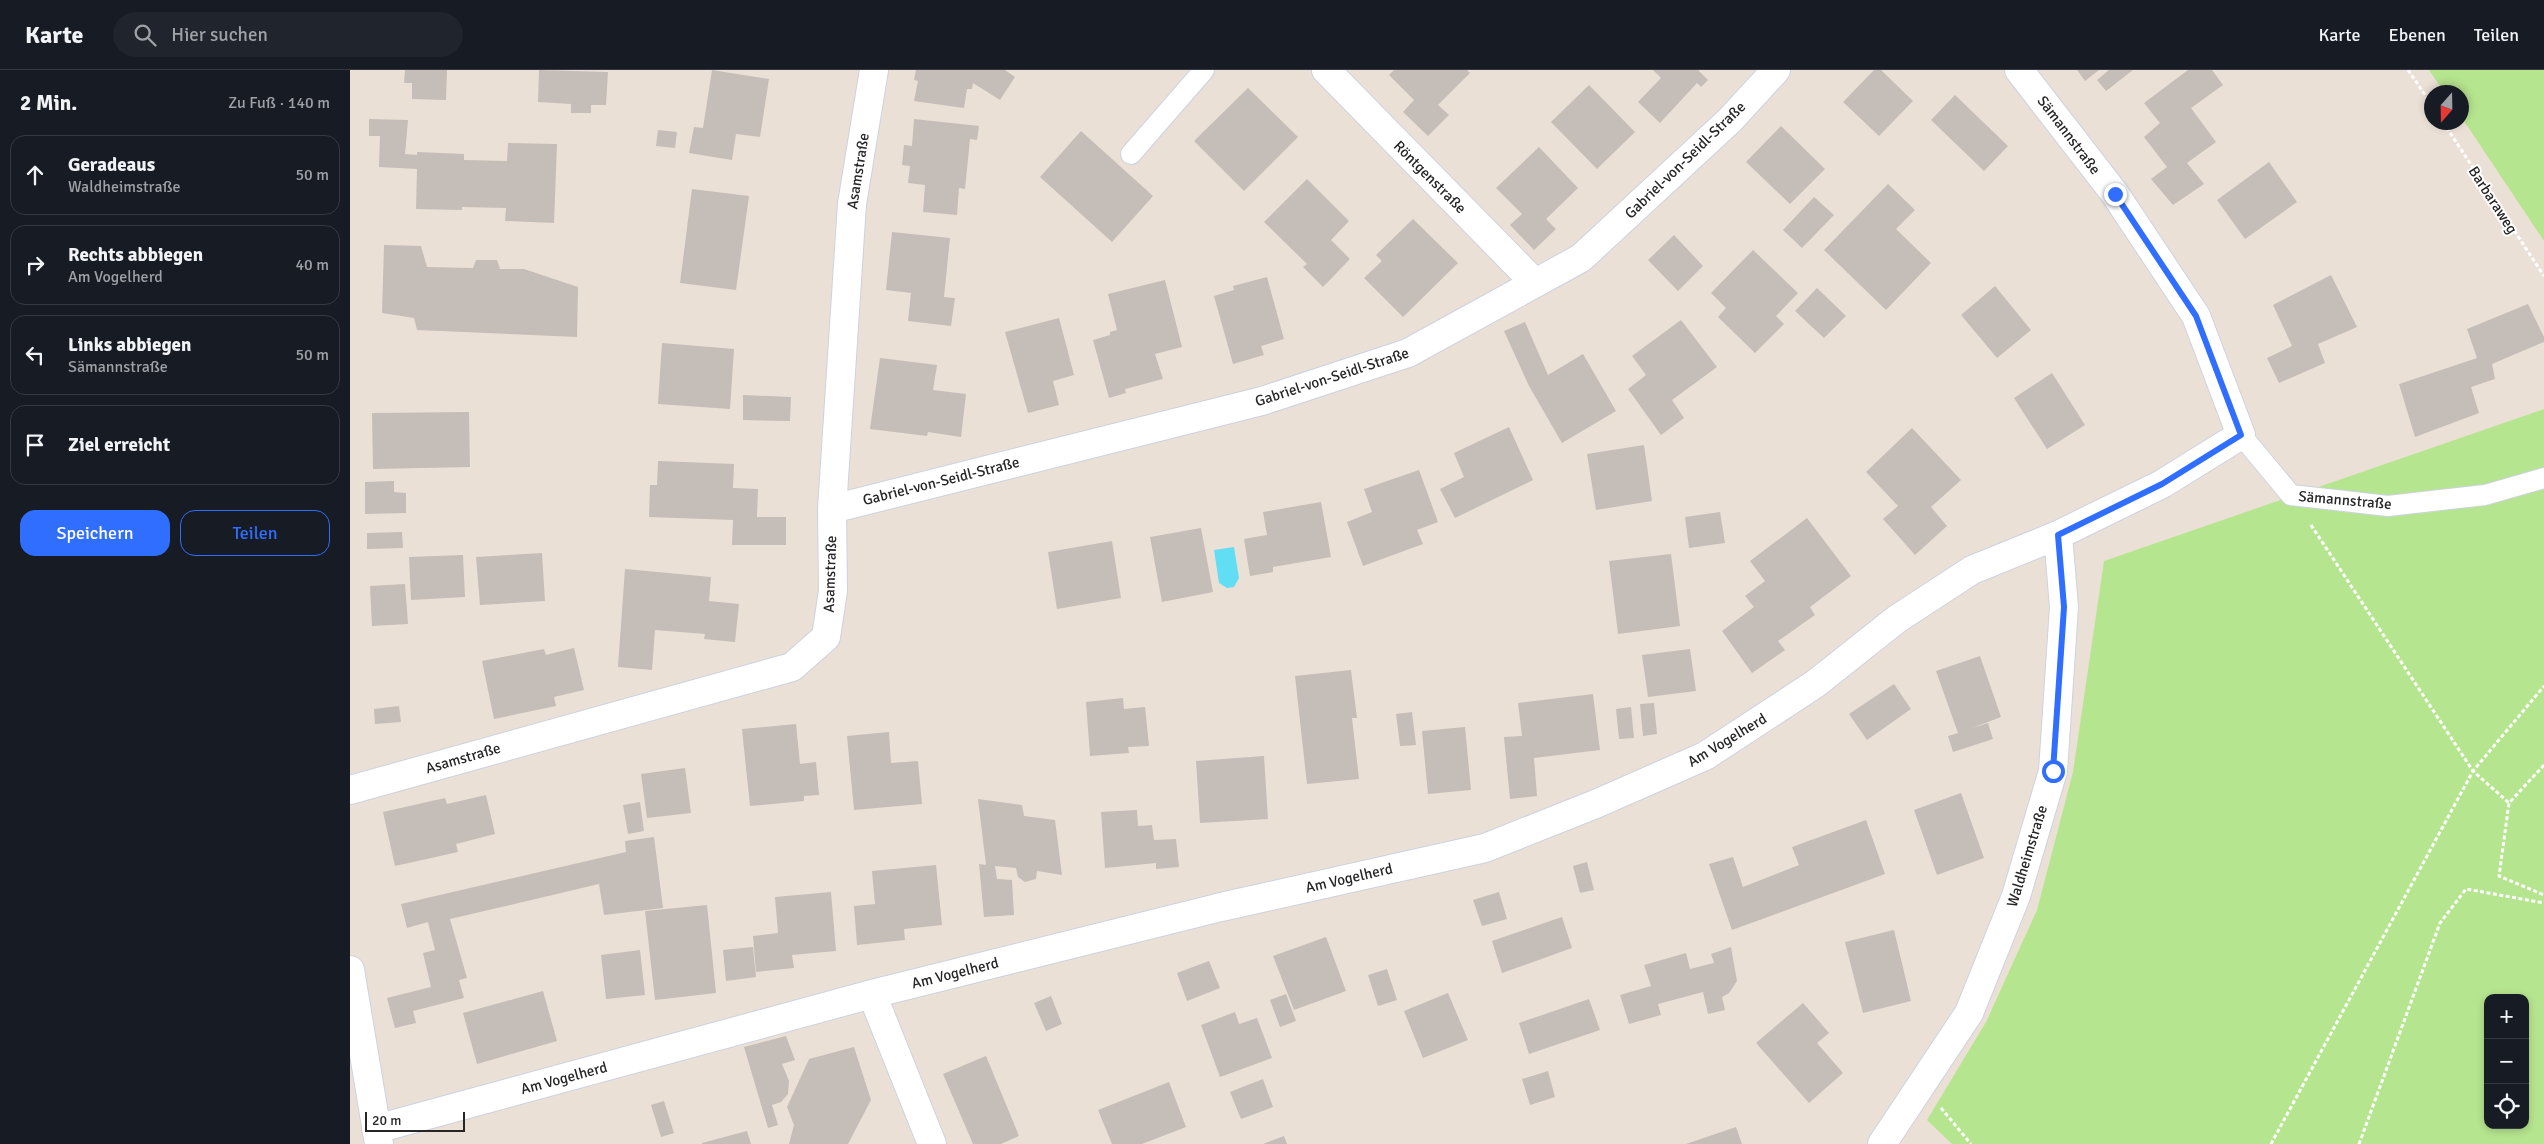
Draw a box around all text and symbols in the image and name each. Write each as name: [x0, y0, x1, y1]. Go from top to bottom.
search box: [113, 12, 463, 57]
text: Karte: [25, 20, 83, 50]
icon: search: [131, 21, 159, 49]
text: Hier suchen: [171, 23, 268, 47]
text: Karte: [2318, 24, 2360, 46]
text: Ebenen: [2388, 24, 2446, 46]
text: Teilen: [2474, 24, 2519, 46]
north arrow: [2424, 85, 2469, 130]
text: 2 Min.: [20, 90, 77, 116]
street label: Sämannstraße: [2034, 92, 2104, 178]
text: Zu Fuß · 140 m: [228, 93, 330, 113]
street label: Gabriel-von-Seidl-Straße: [1621, 98, 1749, 222]
street label: Asamstraße: [843, 132, 873, 210]
street label: Röntgenstraße: [1390, 137, 1470, 217]
text: Geradeaus: [68, 153, 155, 177]
icon: ahead: [21, 161, 49, 189]
street label: Barbaraweg: [2465, 163, 2521, 237]
text: 50 m: [295, 165, 329, 185]
text: Waldheimstraße: [68, 177, 181, 197]
route end: [2104, 183, 2127, 206]
text: Rechts abbiegen: [68, 243, 203, 267]
icon: right: [21, 251, 49, 279]
text: 40 m: [295, 255, 329, 275]
text: Am Vogelherd: [68, 267, 163, 287]
text: Links abbiegen: [68, 333, 191, 357]
icon: left: [21, 341, 49, 369]
street label: Gabriel-von-Seidl-Straße: [1253, 344, 1411, 410]
text: 50 m: [295, 345, 329, 365]
text: Sämannstraße: [68, 357, 168, 377]
icon: arrive: [21, 431, 49, 459]
text: Ziel erreicht: [68, 433, 170, 457]
street label: Gabriel-von-Seidl-Straße: [861, 453, 1021, 509]
street label: Sämannstraße: [2298, 487, 2392, 513]
button: Speichern: [20, 510, 170, 556]
button: Teilen: [180, 510, 330, 556]
street label: Asamstraße: [820, 535, 840, 613]
street label: Am Vogelherd: [1684, 709, 1770, 771]
street label: Asamstraße: [423, 739, 503, 777]
route start: [2042, 760, 2065, 783]
street label: Waldheimstraße: [2003, 803, 2051, 909]
street label: Am Vogelherd: [1304, 859, 1394, 897]
street label: Am Vogelherd: [910, 953, 1000, 992]
map controls: [2484, 994, 2529, 1129]
button: +: [2484, 994, 2529, 1039]
button: −: [2484, 1039, 2529, 1084]
street label: Am Vogelherd: [519, 1058, 609, 1098]
button: locate: [2484, 1084, 2529, 1129]
scale bar: [365, 1109, 465, 1132]
text: 20 m: [372, 1112, 401, 1129]

